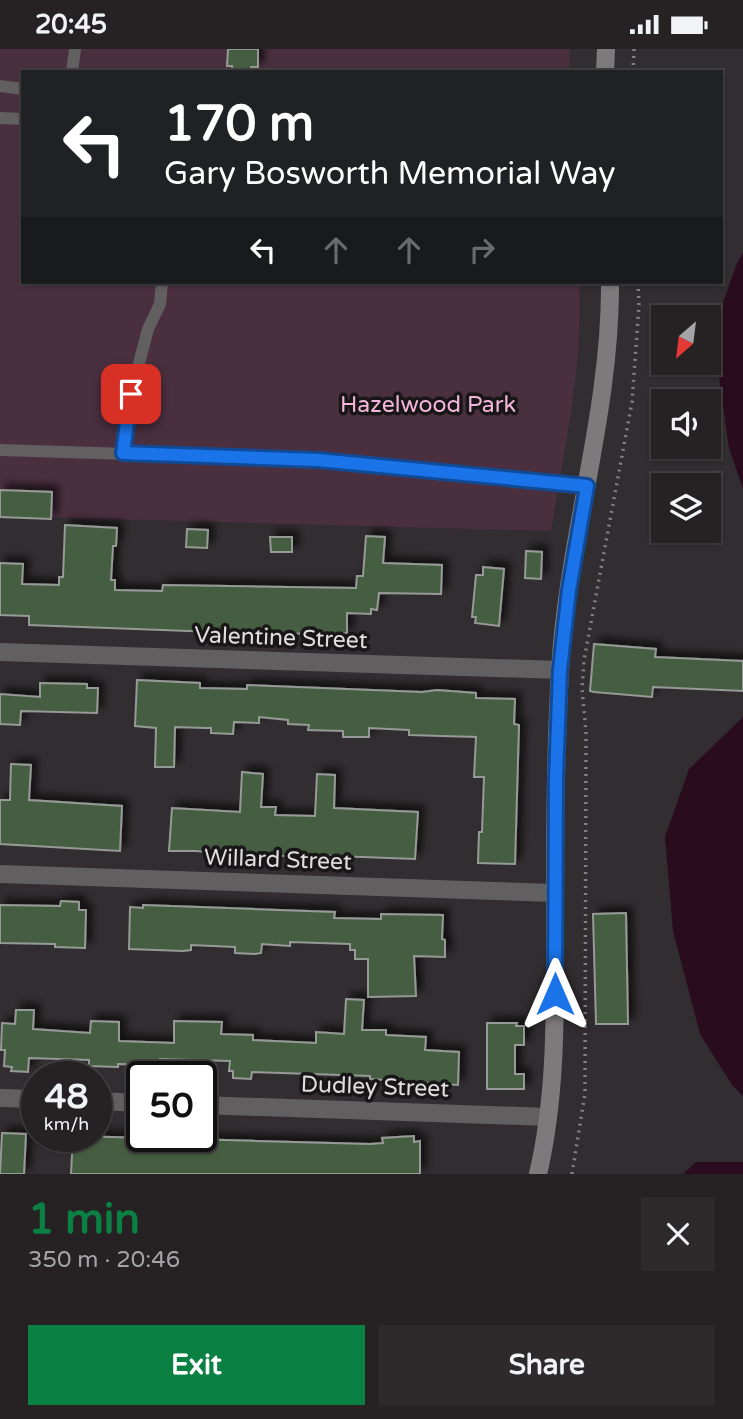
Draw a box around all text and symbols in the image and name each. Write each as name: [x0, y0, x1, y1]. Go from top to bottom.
text: 20:45: [35, 9, 107, 40]
text: 170 m: [164, 95, 314, 154]
icon: left: [49, 98, 140, 189]
text: Gary Bosworth Memorial Way: [164, 155, 615, 193]
icon: left: [244, 231, 282, 269]
icon: ahead: [317, 231, 355, 269]
icon: ahead: [390, 231, 428, 269]
icon: right: [463, 231, 501, 269]
north arrow: [651, 305, 721, 375]
map controls: [651, 305, 721, 543]
pin: [101, 364, 161, 424]
icon: arrive: [112, 375, 150, 413]
button: sound: [651, 389, 721, 459]
park label: Hazelwood Park: [340, 391, 516, 419]
button: layers: [651, 473, 721, 543]
street label: Valentine Street: [194, 621, 368, 655]
street label: Willard Street: [204, 843, 353, 877]
position arrow: [518, 957, 592, 1031]
speed limit sign: 50: [126, 1061, 217, 1152]
street label: Dudley Street: [300, 1070, 450, 1104]
text: 48: [45, 1076, 88, 1118]
text: km/h: [44, 1113, 89, 1135]
text: 1 min: [28, 1194, 140, 1245]
button: close: [641, 1197, 715, 1271]
text: 350 m · 20:46: [28, 1246, 180, 1274]
button: Exit: [28, 1325, 365, 1405]
button: Share: [379, 1325, 715, 1405]

